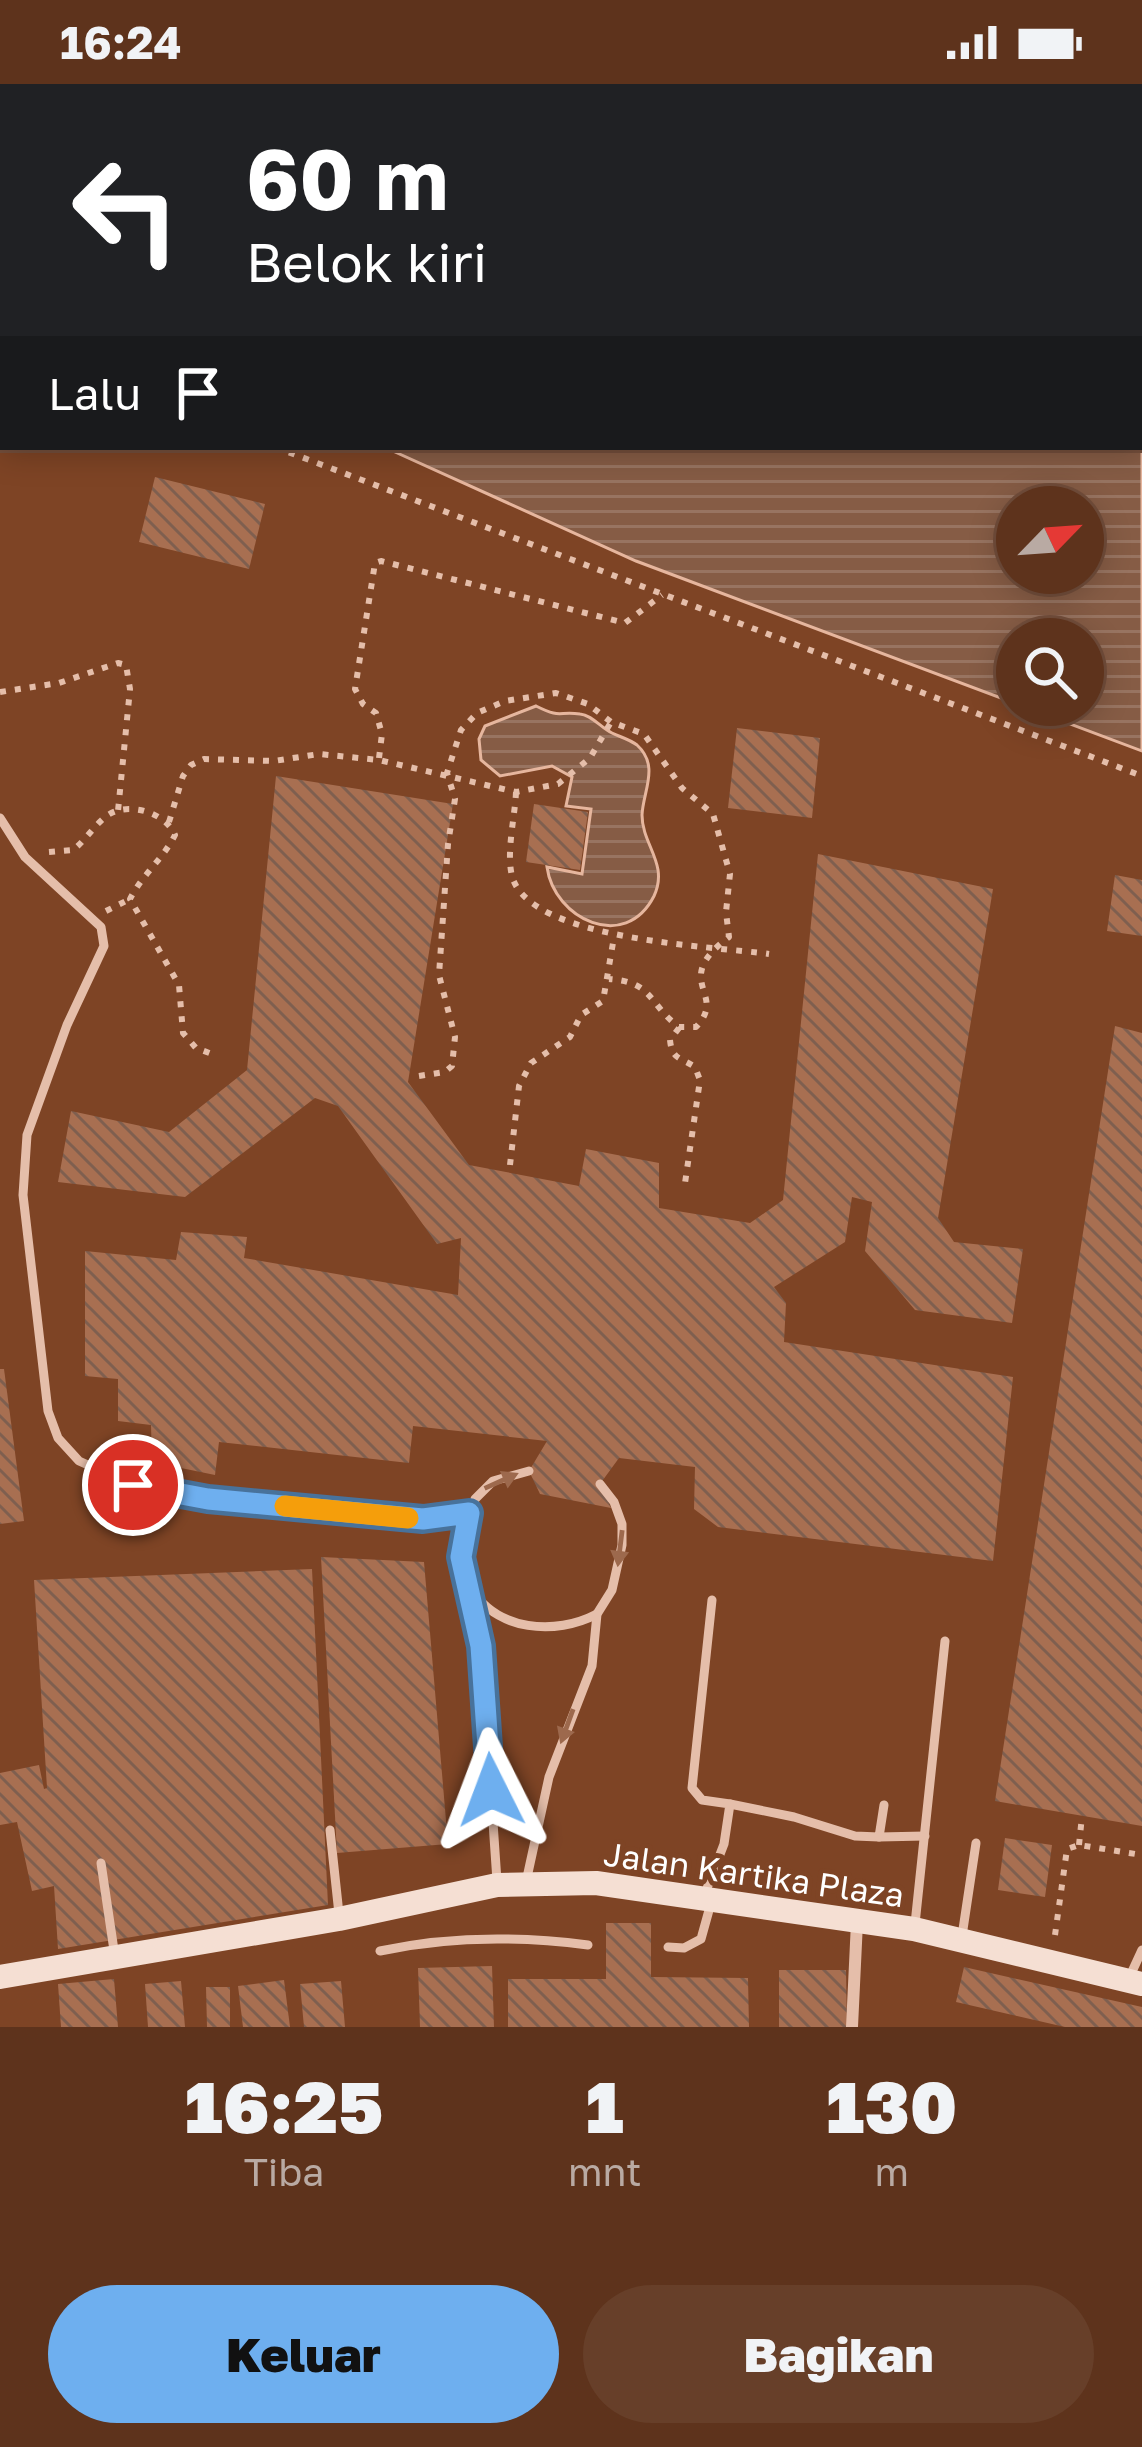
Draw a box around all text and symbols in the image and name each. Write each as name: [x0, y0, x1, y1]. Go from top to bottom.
text: 16:24: [60, 15, 182, 69]
text: 60 m: [246, 128, 448, 228]
icon: left: [48, 132, 204, 288]
text: Belok kiri: [246, 229, 487, 294]
icon: arrive: [165, 360, 231, 426]
text: Lalu: [48, 366, 141, 420]
north arrow: [996, 486, 1104, 594]
map controls: [996, 486, 1104, 726]
button: search: [996, 618, 1104, 726]
pin: [82, 1434, 184, 1536]
icon: arrive: [100, 1452, 166, 1518]
one-way arrow: [483, 1471, 519, 1490]
one-way arrow: [610, 1530, 629, 1568]
one-way arrow: [556, 1708, 575, 1744]
position arrow: [428, 1727, 554, 1853]
street label: Jalan Kartika Plaza: [601, 1834, 907, 1914]
text: 16:25: [185, 2062, 383, 2149]
text: 1: [586, 2062, 624, 2149]
text: 130: [826, 2062, 957, 2149]
text: Tiba: [244, 2148, 324, 2195]
text: mnt: [568, 2148, 642, 2195]
text: m: [875, 2148, 909, 2195]
button: Keluar: [48, 2285, 559, 2423]
button: Bagikan: [583, 2285, 1094, 2423]

